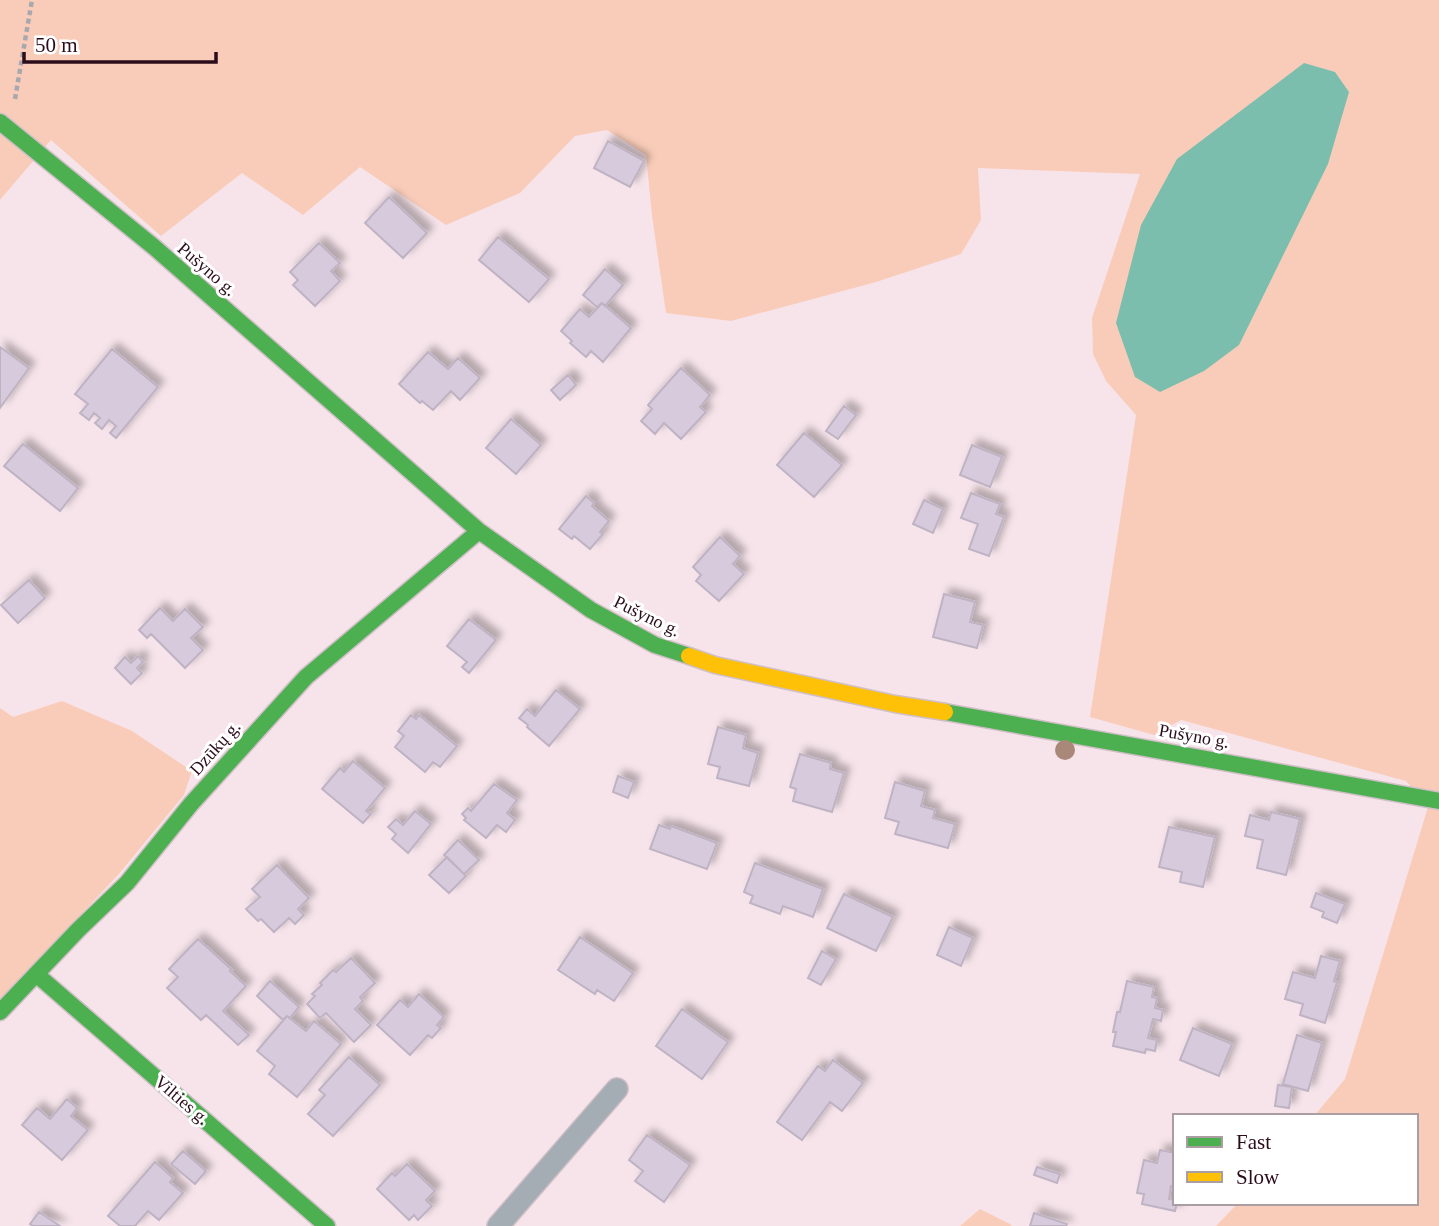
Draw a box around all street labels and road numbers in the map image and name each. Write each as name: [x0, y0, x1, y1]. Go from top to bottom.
street label: Pušyno g.: [174, 238, 240, 300]
street label: Pušyno g.: [611, 591, 683, 641]
street label: Dzūkų g.: [185, 717, 245, 779]
street label: Pušyno g.: [1157, 720, 1231, 752]
street label: Vilties g.: [151, 1071, 213, 1129]

